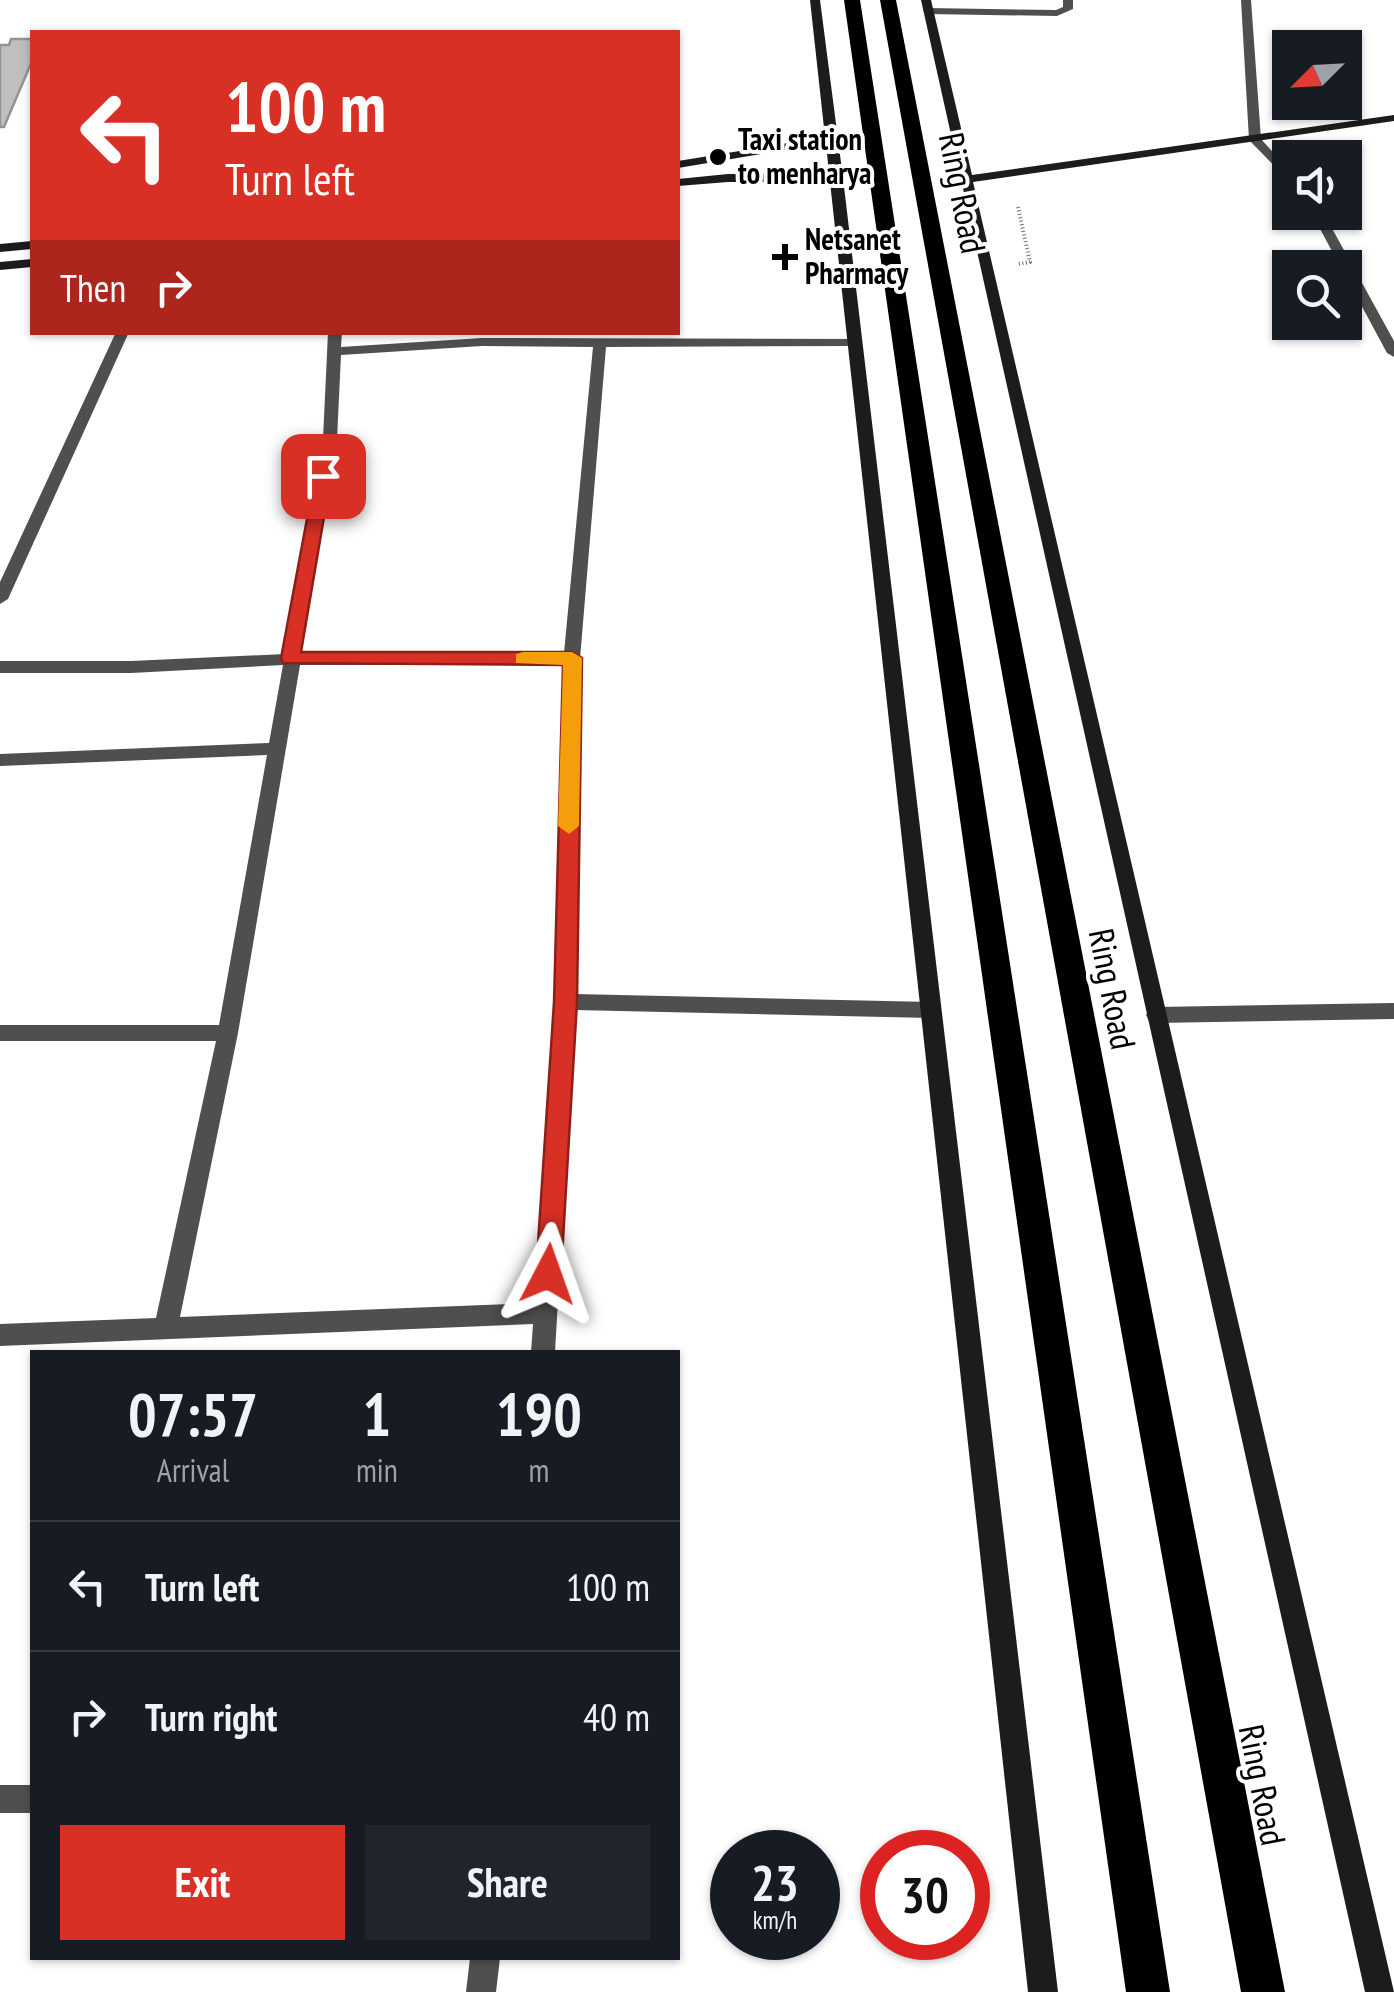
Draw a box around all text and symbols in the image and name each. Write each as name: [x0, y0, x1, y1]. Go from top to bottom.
north arrow: [1272, 30, 1362, 120]
map controls: [1272, 30, 1362, 340]
text: 100 m: [225, 61, 386, 151]
icon: left: [60, 70, 190, 200]
place label: Taxi station to menharya: [738, 119, 871, 192]
street label: Ring Road: [929, 129, 997, 257]
button: sound: [1272, 140, 1362, 230]
marker: Taxi station to menharya: [707, 146, 729, 168]
text: Turn left: [225, 149, 355, 207]
place label: Netsanet Pharmacy: [805, 219, 909, 292]
marker: Netsanet Pharmacy: [774, 246, 796, 268]
button: search: [1272, 250, 1362, 340]
icon: right: [146, 260, 201, 315]
text: Then: [60, 263, 126, 312]
pin: [281, 434, 366, 519]
icon: arrive: [296, 449, 351, 504]
street label: Ring Road: [1079, 925, 1147, 1053]
position arrow: [496, 1222, 600, 1326]
text: 07:57: [128, 1375, 258, 1453]
text: 1: [363, 1375, 391, 1453]
text: 190: [496, 1375, 582, 1453]
text: Arrival: [157, 1449, 229, 1491]
text: min: [356, 1449, 398, 1491]
text: m: [528, 1449, 549, 1491]
icon: left: [60, 1559, 115, 1614]
text: Turn left: [145, 1562, 259, 1611]
text: 100 m: [566, 1562, 650, 1611]
icon: right: [60, 1689, 115, 1744]
text: Turn right: [145, 1692, 277, 1741]
text: 40 m: [583, 1692, 650, 1741]
street label: Ring Road: [1229, 1721, 1297, 1849]
button: Exit: [60, 1825, 345, 1940]
button: Share: [365, 1825, 650, 1940]
speed limit sign: 30: [860, 1830, 990, 1960]
text: 23: [751, 1850, 799, 1915]
text: km/h: [753, 1904, 797, 1936]

